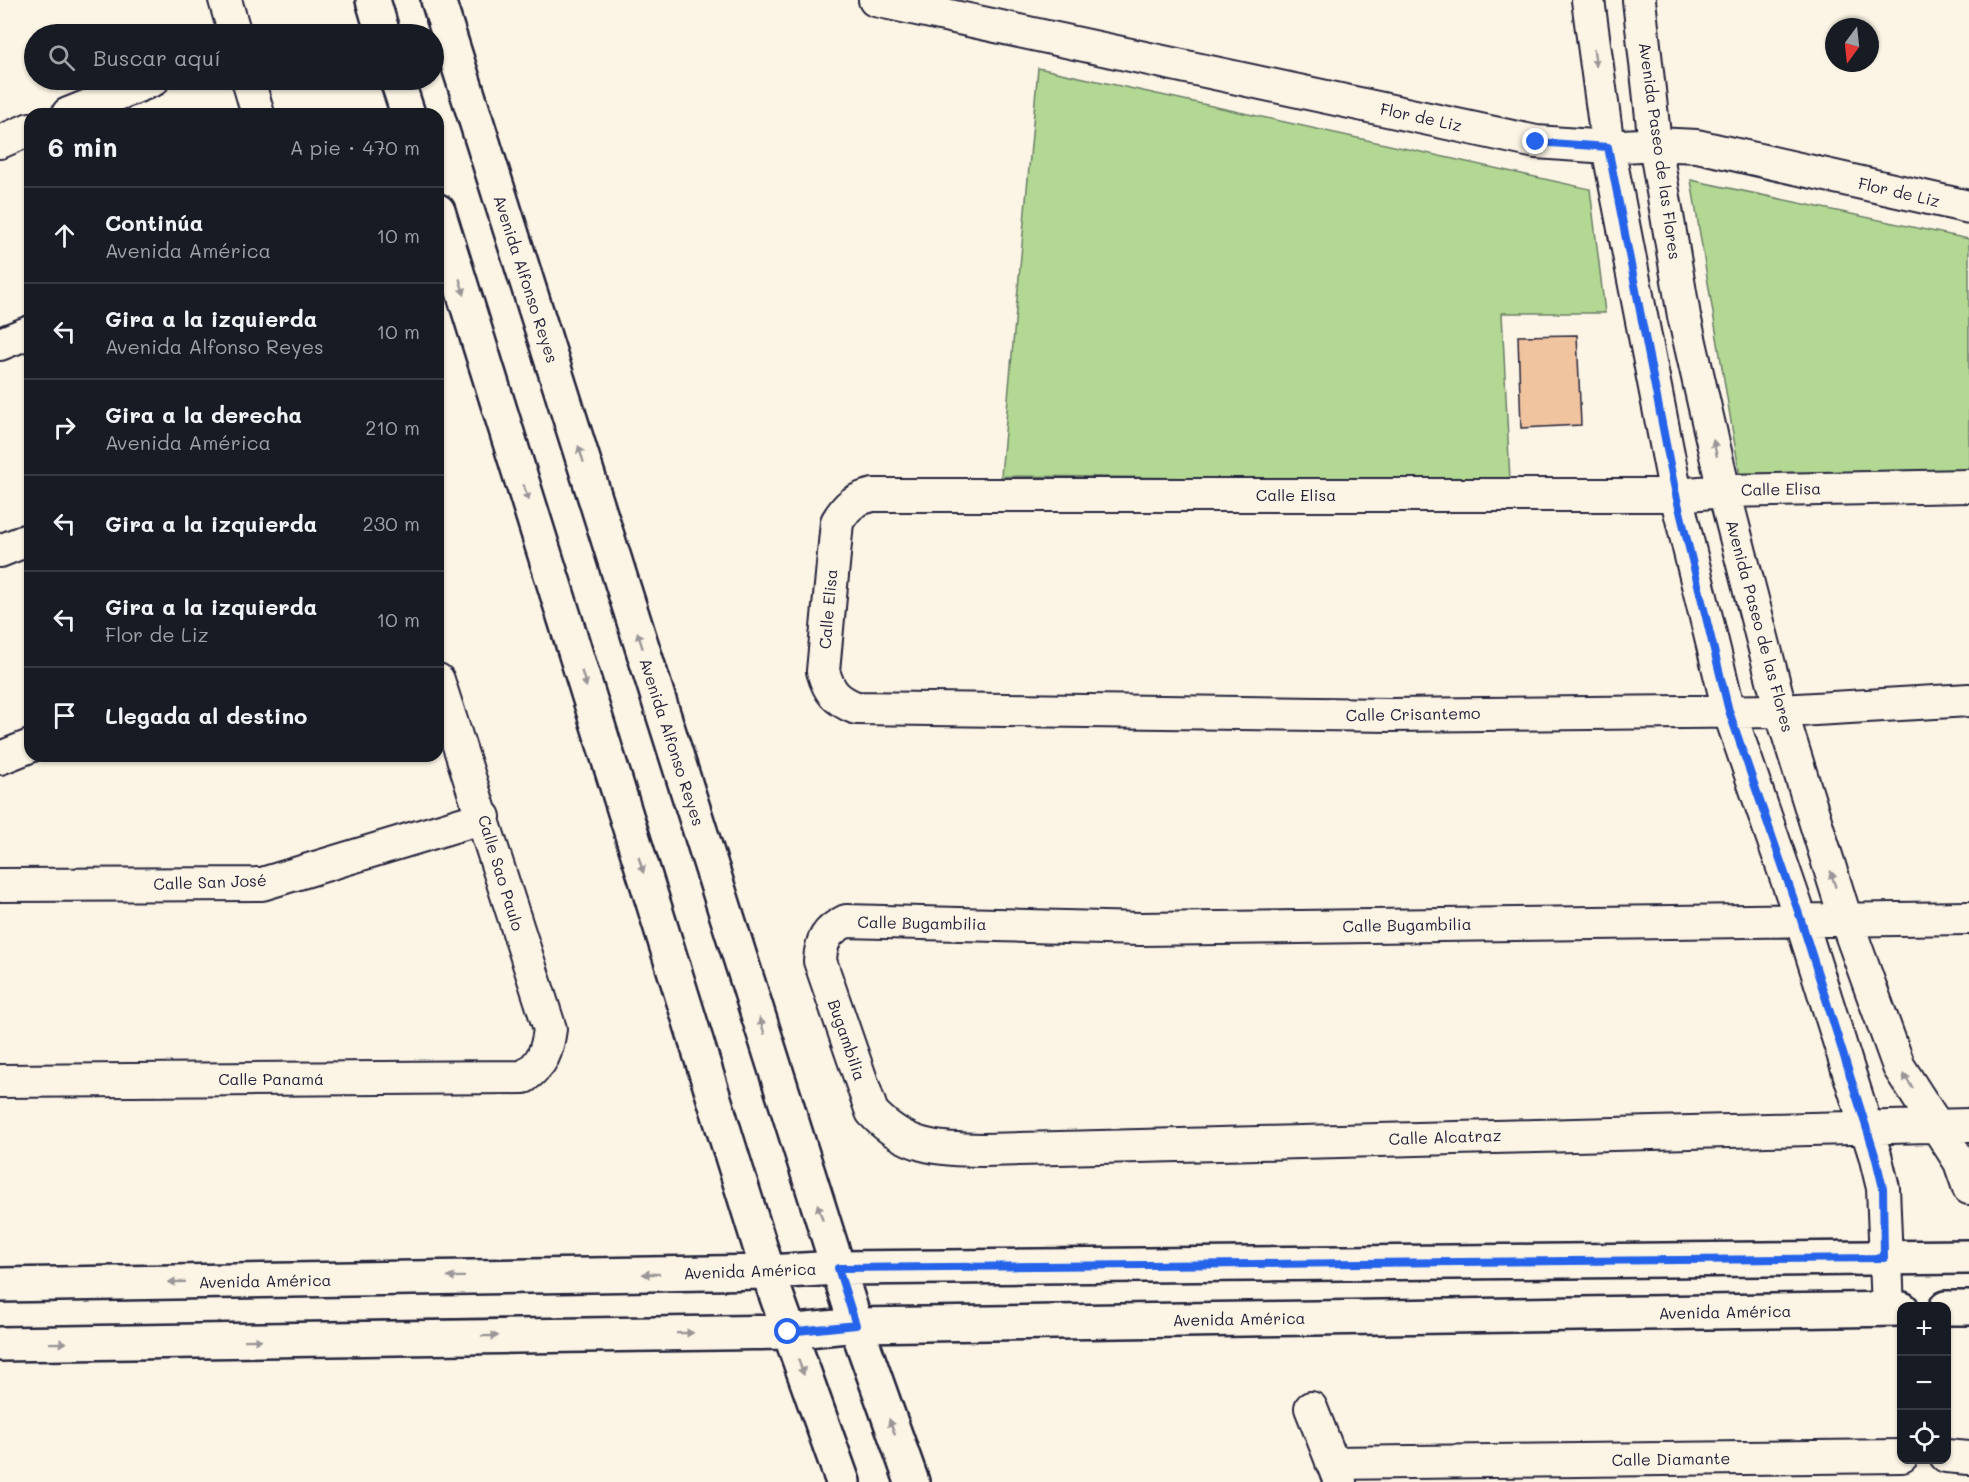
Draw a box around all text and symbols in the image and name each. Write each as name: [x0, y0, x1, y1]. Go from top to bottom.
north arrow: [1825, 18, 1879, 72]
search box: [24, 24, 444, 90]
icon: search: [45, 41, 78, 74]
street label: Avenida Paseo de las Flores: [1635, 41, 1686, 261]
text: Buscar aquí: [93, 43, 221, 72]
one-way arrow: [1591, 49, 1600, 68]
street label: Flor de Liz: [1378, 98, 1464, 135]
route end: [1522, 128, 1548, 154]
text: 6 min: [48, 130, 117, 164]
text: A pie · 470 m: [290, 134, 420, 160]
street label: Flor de Liz: [1856, 172, 1942, 211]
street label: Avenida Alfonso Reyes: [489, 192, 564, 365]
text: Continúa: [105, 208, 203, 237]
icon: ahead: [48, 219, 81, 252]
text: 10 m: [376, 222, 420, 248]
text: Avenida América: [105, 237, 271, 263]
one-way arrow: [457, 278, 467, 296]
text: Gira a la izquierda: [105, 304, 317, 333]
icon: left: [48, 315, 81, 348]
text: 10 m: [376, 318, 420, 344]
text: Avenida Alfonso Reyes: [105, 333, 324, 359]
text: Gira a la derecha: [105, 400, 302, 429]
icon: right: [48, 411, 81, 444]
text: 210 m: [365, 414, 420, 440]
text: Avenida América: [105, 429, 271, 455]
one-way arrow: [1709, 439, 1719, 457]
one-way arrow: [576, 445, 585, 463]
street label: Calle Elisa: [1741, 477, 1821, 500]
one-way arrow: [522, 484, 531, 502]
street label: Calle Elisa: [1256, 484, 1336, 505]
icon: left: [48, 507, 81, 540]
text: Gira a la izquierda: [105, 509, 317, 538]
text: 230 m: [362, 510, 420, 536]
street label: Avenida Paseo de las Flores: [1722, 517, 1799, 734]
street label: Calle Elisa: [814, 568, 841, 650]
text: Gira a la izquierda: [105, 592, 317, 621]
icon: left: [48, 603, 81, 636]
text: 10 m: [376, 606, 420, 632]
text: Flor de Liz: [105, 621, 209, 647]
one-way arrow: [635, 631, 644, 649]
street label: Avenida Alfonso Reyes: [635, 655, 710, 828]
one-way arrow: [579, 670, 589, 688]
icon: arrive: [48, 699, 81, 732]
text: Llegada al destino: [105, 701, 307, 730]
street label: Calle Crisantemo: [1346, 702, 1480, 725]
street label: Calle Sao Paulo: [474, 812, 529, 933]
one-way arrow: [637, 856, 647, 874]
street label: Calle San José: [153, 869, 267, 894]
one-way arrow: [1828, 870, 1838, 888]
street label: Calle Bugambilia: [857, 911, 987, 934]
street label: Calle Bugambilia: [1342, 913, 1472, 936]
street label: Bugambilia: [824, 996, 871, 1083]
one-way arrow: [756, 1017, 766, 1035]
street label: Calle Panamá: [218, 1068, 324, 1089]
one-way arrow: [1902, 1073, 1914, 1089]
street label: Calle Alcatraz: [1388, 1124, 1502, 1149]
one-way arrow: [815, 1203, 824, 1221]
street label: Avenida América: [683, 1258, 817, 1283]
street label: Avenida América: [198, 1269, 332, 1292]
one-way arrow: [641, 1269, 660, 1279]
one-way arrow: [446, 1272, 465, 1282]
one-way arrow: [167, 1277, 186, 1287]
street label: Avenida América: [1658, 1300, 1792, 1323]
map controls: [1897, 1302, 1951, 1464]
button: +: [1897, 1302, 1951, 1356]
street label: Avenida América: [1172, 1307, 1306, 1330]
route start: [774, 1318, 800, 1344]
one-way arrow: [676, 1328, 695, 1338]
one-way arrow: [481, 1331, 500, 1341]
one-way arrow: [244, 1335, 263, 1345]
one-way arrow: [49, 1338, 68, 1348]
button: −: [1897, 1356, 1951, 1410]
one-way arrow: [796, 1358, 806, 1376]
button: locate: [1897, 1410, 1951, 1464]
one-way arrow: [887, 1418, 897, 1436]
street label: Calle Diamante: [1611, 1447, 1731, 1470]

